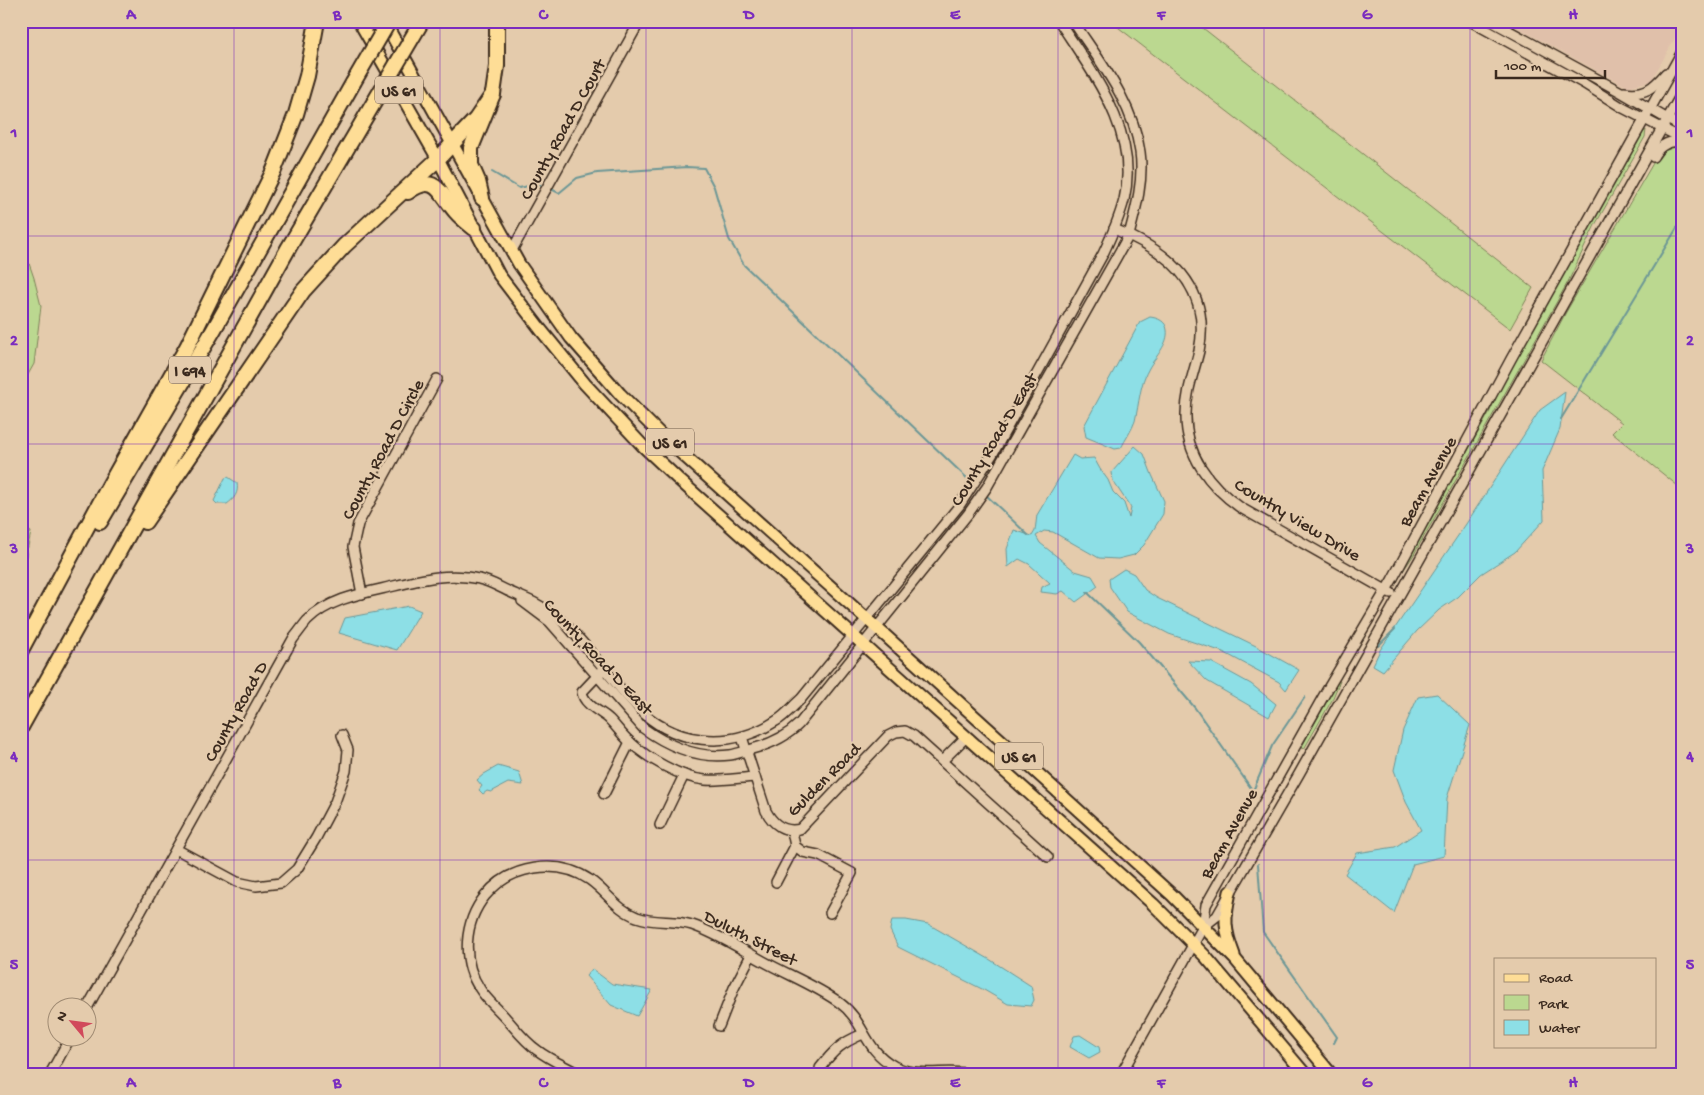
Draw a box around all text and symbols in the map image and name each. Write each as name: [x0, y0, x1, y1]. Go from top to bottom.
text: A: [125, 7, 137, 26]
text: B: [332, 7, 342, 26]
text: C: [538, 7, 549, 26]
text: D: [742, 7, 755, 26]
text: E: [950, 7, 961, 26]
text: F: [1156, 7, 1167, 26]
text: G: [1362, 7, 1373, 26]
text: H: [1568, 7, 1578, 26]
scale bar: [1496, 48, 1605, 80]
street label: County Road D Court: [517, 55, 612, 204]
text: 100 m: [1503, 58, 1542, 76]
road number: US 61: [375, 76, 423, 104]
text: 1: [10, 125, 17, 144]
text: 1: [1686, 125, 1693, 144]
text: 2: [10, 333, 18, 352]
text: 2: [1686, 333, 1694, 352]
road number: I 694: [169, 356, 211, 384]
street label: County Road D East: [947, 369, 1044, 511]
street label: County Road D Circle: [338, 376, 430, 524]
road number: US 61: [646, 428, 694, 456]
street label: Beam Avenue: [1395, 433, 1463, 532]
street label: Country View Drive: [1230, 475, 1364, 567]
text: 3: [9, 541, 18, 560]
text: 3: [1685, 541, 1694, 560]
street label: County Road D East: [538, 595, 658, 721]
street label: County Road D: [201, 658, 274, 766]
street label: Gulden Road: [783, 738, 867, 822]
road number: US 61: [995, 742, 1043, 769]
text: 4: [9, 749, 18, 768]
text: 4: [1685, 749, 1694, 768]
street label: Beam Avenue: [1196, 785, 1264, 884]
street label: Duluth Street: [699, 906, 801, 972]
text: 5: [10, 957, 19, 976]
text: 5: [1686, 957, 1695, 976]
legend: [1494, 958, 1656, 1048]
text: Road: [1539, 970, 1573, 988]
text: Park: [1538, 996, 1569, 1014]
north arrow: [48, 998, 98, 1048]
text: N: [53, 1009, 72, 1025]
text: Water: [1539, 1020, 1581, 1038]
text: A: [125, 1075, 137, 1094]
text: B: [332, 1075, 342, 1094]
text: C: [538, 1075, 549, 1094]
text: D: [742, 1075, 755, 1094]
text: E: [950, 1075, 961, 1094]
text: F: [1156, 1075, 1167, 1094]
text: G: [1362, 1075, 1373, 1094]
text: H: [1568, 1075, 1578, 1094]

